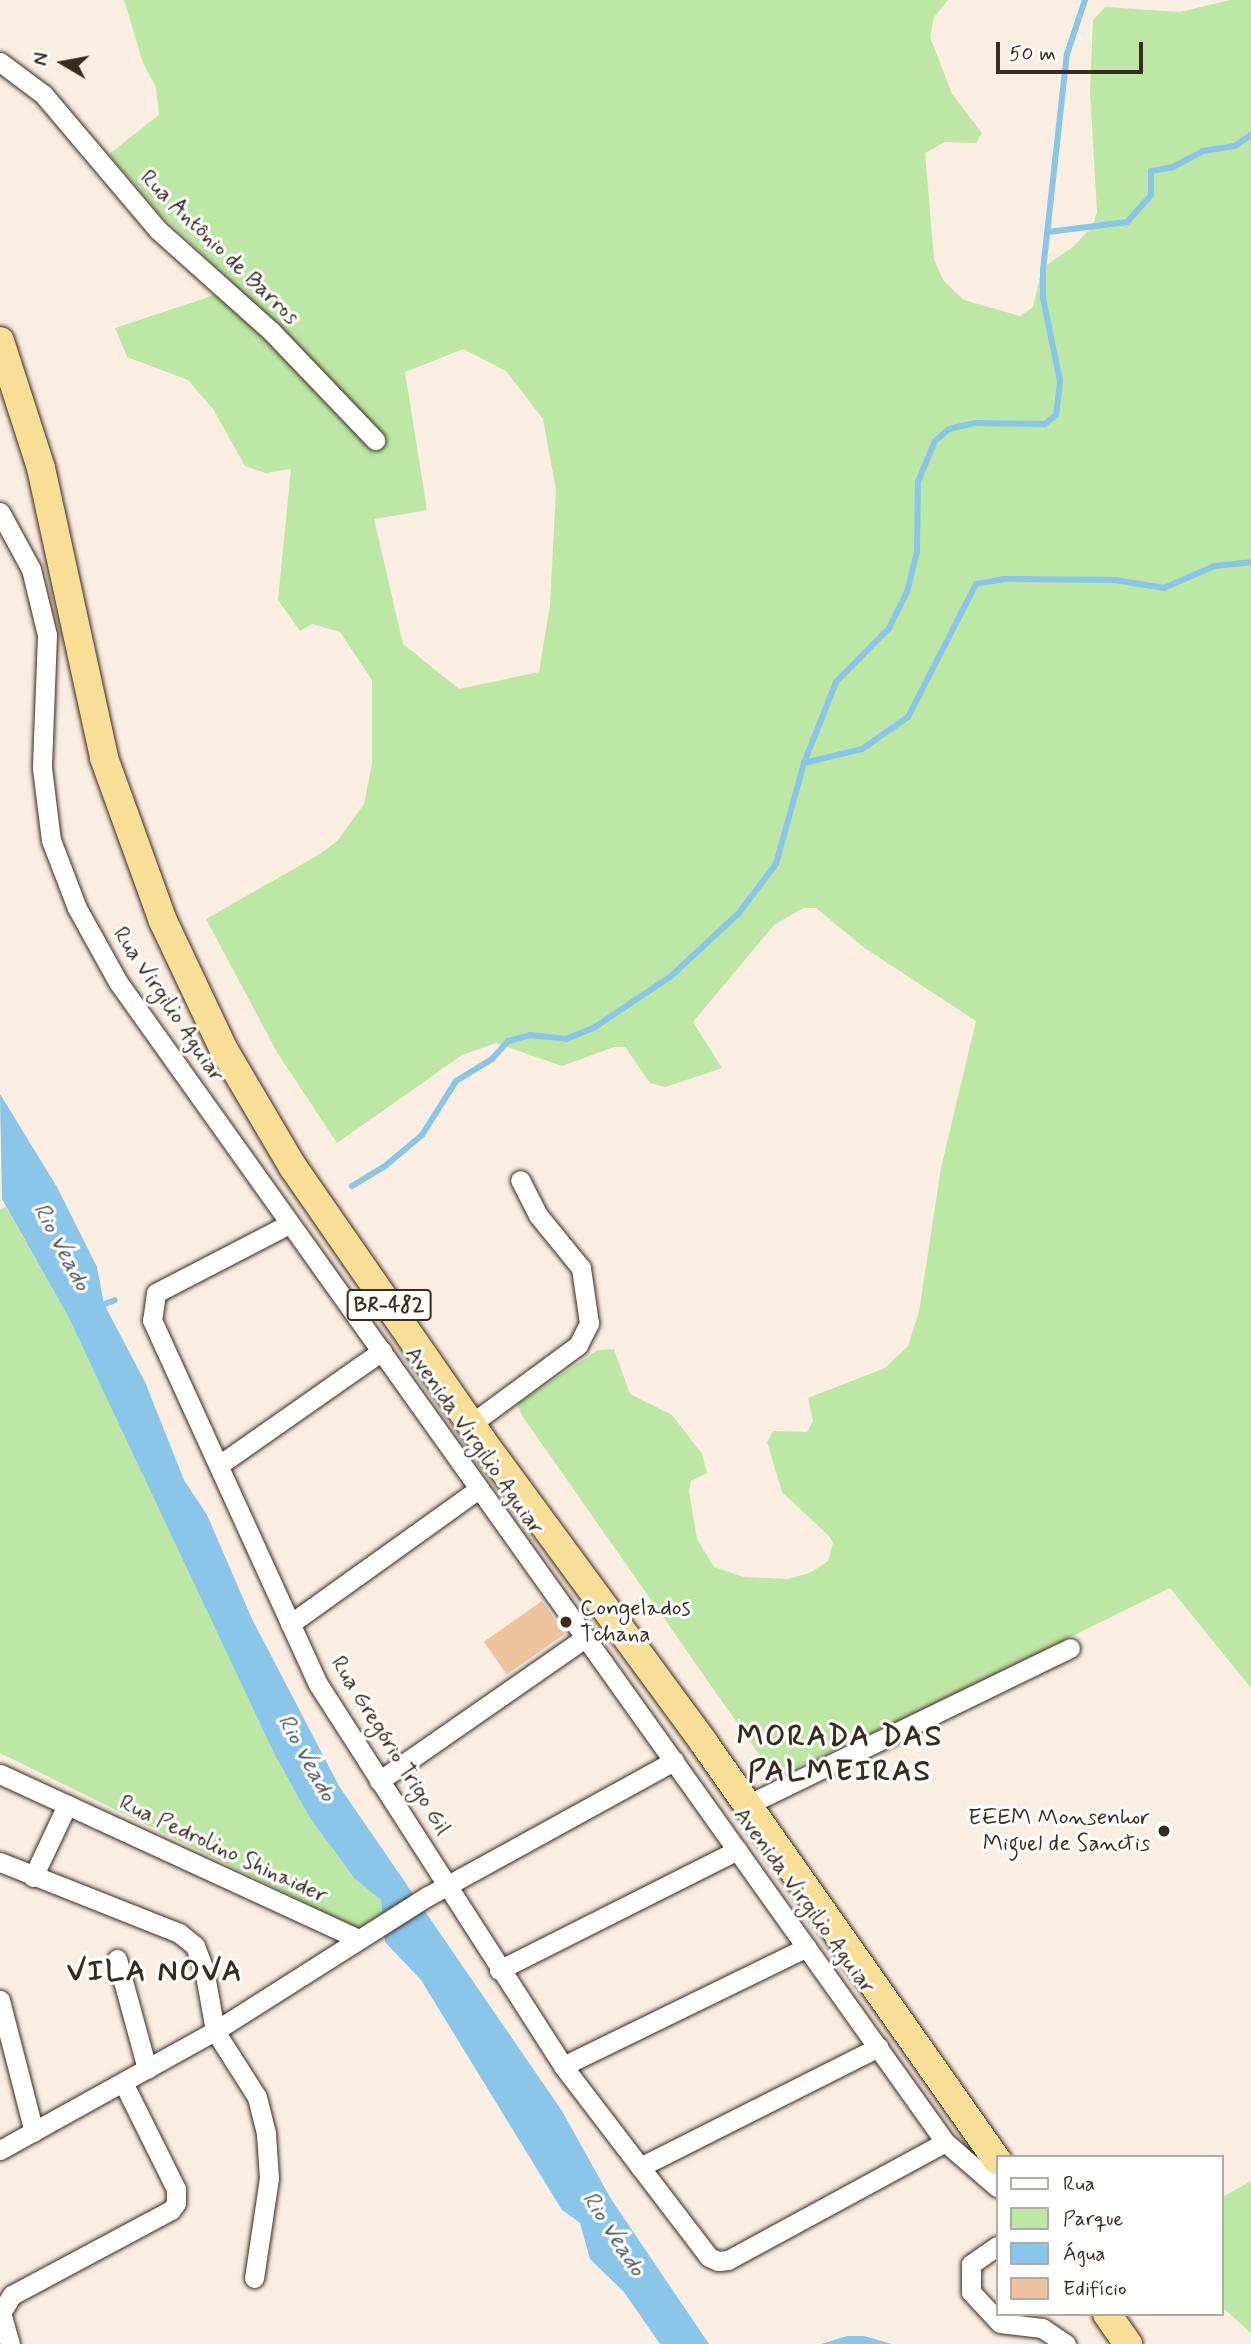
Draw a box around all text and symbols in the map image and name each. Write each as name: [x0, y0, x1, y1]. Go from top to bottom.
north arrow: [28, 28, 98, 98]
scale bar: [999, 28, 1146, 72]
text: 50 m: [1009, 40, 1056, 68]
text: N: [28, 51, 55, 68]
street label: Rua Antônio de Barros: [133, 165, 305, 331]
street label: Rua Virgilio Aguiar: [107, 923, 229, 1087]
water label: Rio Veado: [26, 1198, 96, 1296]
road number: BR-482: [345, 1288, 433, 1322]
street label: Avenida Virgilio Aguiar: [399, 1343, 549, 1539]
place label: Congelados Tchana: [580, 1595, 691, 1649]
marker: Congelados Tchana: [558, 1614, 574, 1630]
street label: Rua Gregório Trigo Gil: [324, 1651, 456, 1841]
water label: Rio Veado: [270, 1710, 342, 1806]
district label: MORADA DAS PALMEIRAS: [738, 1719, 942, 1790]
street label: Rua Pedrolino Shinaider: [113, 1789, 333, 1911]
street label: Avenida Virgilio Aguiar: [728, 1804, 880, 1998]
place label: EEEM Monsenhor Miguel de Sanctis: [977, 1804, 1150, 1858]
marker: EEEM Monsenhor Miguel de Sanctis: [1156, 1823, 1172, 1839]
district label: VILA NOVA: [70, 1954, 240, 1990]
legend: [996, 2155, 1223, 2316]
text: Rua: [1063, 2170, 1095, 2198]
water label: Rio Veado: [575, 2186, 651, 2282]
text: Parque: [1063, 2205, 1123, 2233]
text: Água: [1063, 2240, 1105, 2268]
text: Edifício: [1063, 2275, 1127, 2303]

